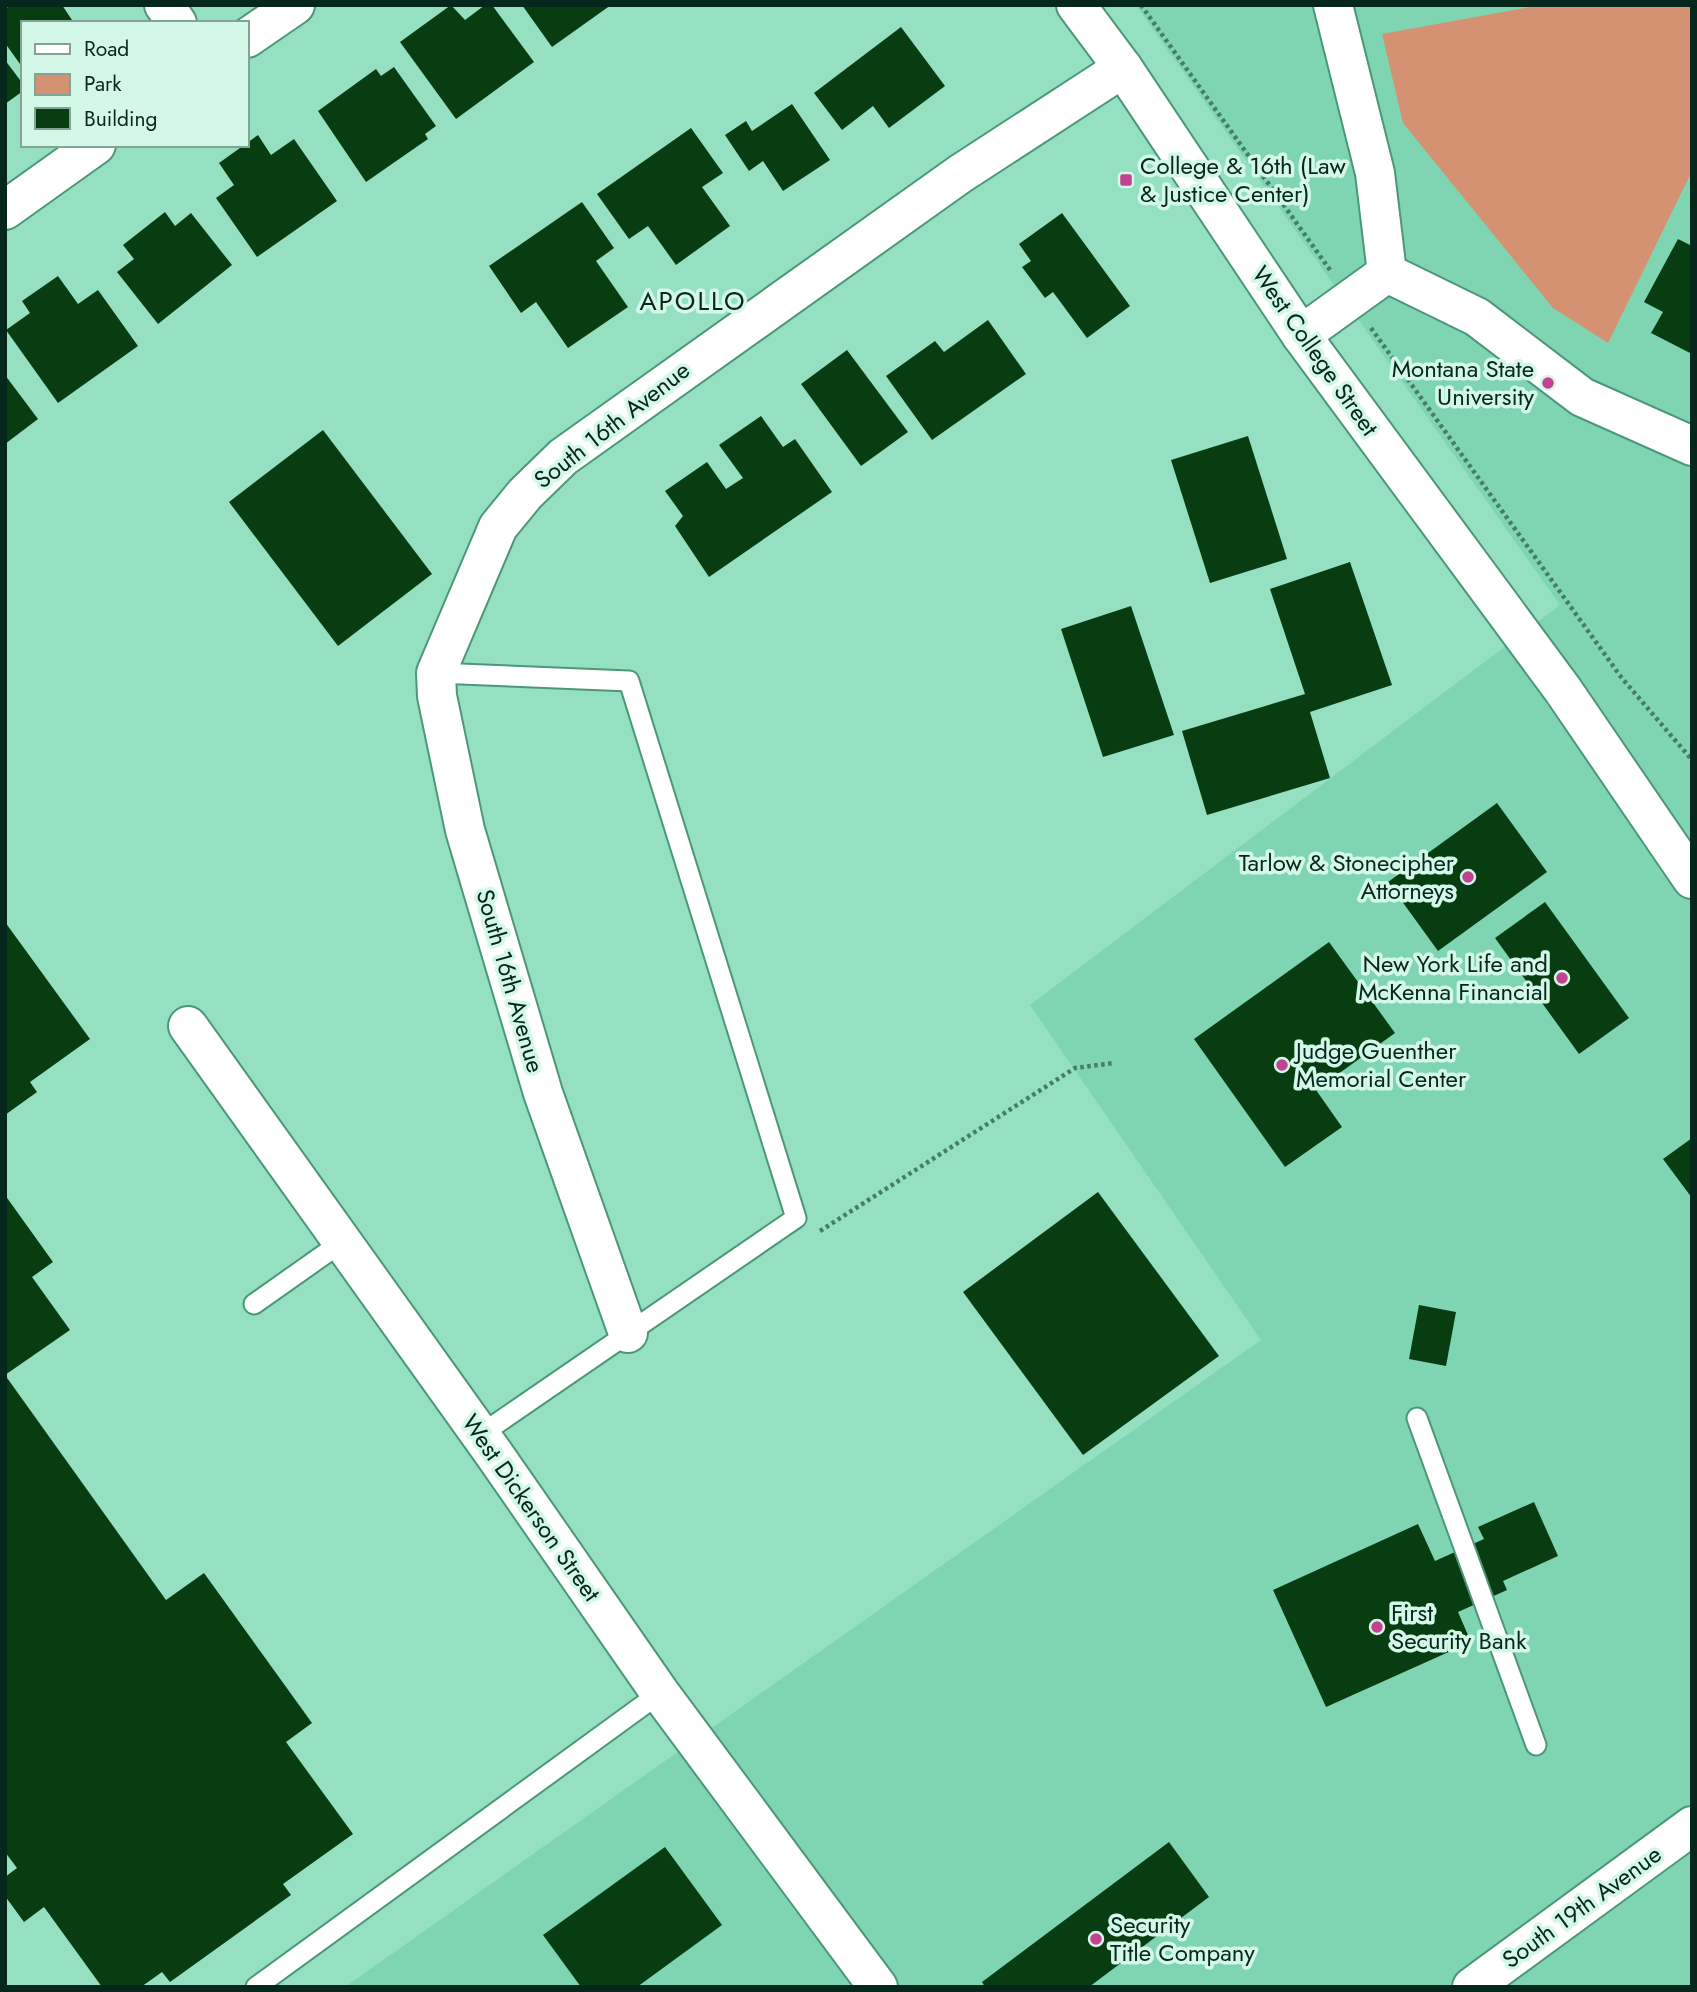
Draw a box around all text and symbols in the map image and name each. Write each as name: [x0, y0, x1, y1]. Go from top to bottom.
legend: [21, 21, 248, 147]
text: Road: [84, 34, 129, 64]
text: Park: [84, 69, 122, 99]
text: Building: [84, 104, 157, 134]
place label: College & 16th (Law & Justice Center): [1140, 148, 1346, 211]
marker: College & 16th (Law & Justice Center): [1118, 172, 1134, 188]
street label: West College Street: [1244, 259, 1387, 443]
district label: APOLLO: [639, 282, 747, 320]
place label: Montana State University: [1392, 351, 1534, 414]
street label: South 16th Avenue: [526, 353, 697, 497]
marker: Montana State University: [1540, 375, 1556, 391]
place label: Tarlow & Stonecipher Attorneys: [1239, 845, 1455, 908]
marker: Tarlow & Stonecipher Attorneys: [1460, 869, 1476, 885]
street label: South 16th Avenue: [468, 885, 553, 1077]
place label: New York Life and McKenna Financial: [1358, 946, 1548, 1009]
marker: New York Life and McKenna Financial: [1554, 970, 1570, 986]
place label: Judge Guenther Memorial Center: [1293, 1033, 1467, 1096]
marker: Judge Guenther Memorial Center: [1274, 1057, 1290, 1073]
street label: West Dickerson Street: [454, 1407, 609, 1609]
place label: First Security Bank: [1391, 1595, 1527, 1658]
marker: First Security Bank: [1369, 1619, 1385, 1635]
street label: South 19th Avenue: [1495, 1837, 1669, 1976]
place label: Security Title Company: [1110, 1907, 1255, 1970]
marker: Security Title Company: [1088, 1931, 1104, 1947]

